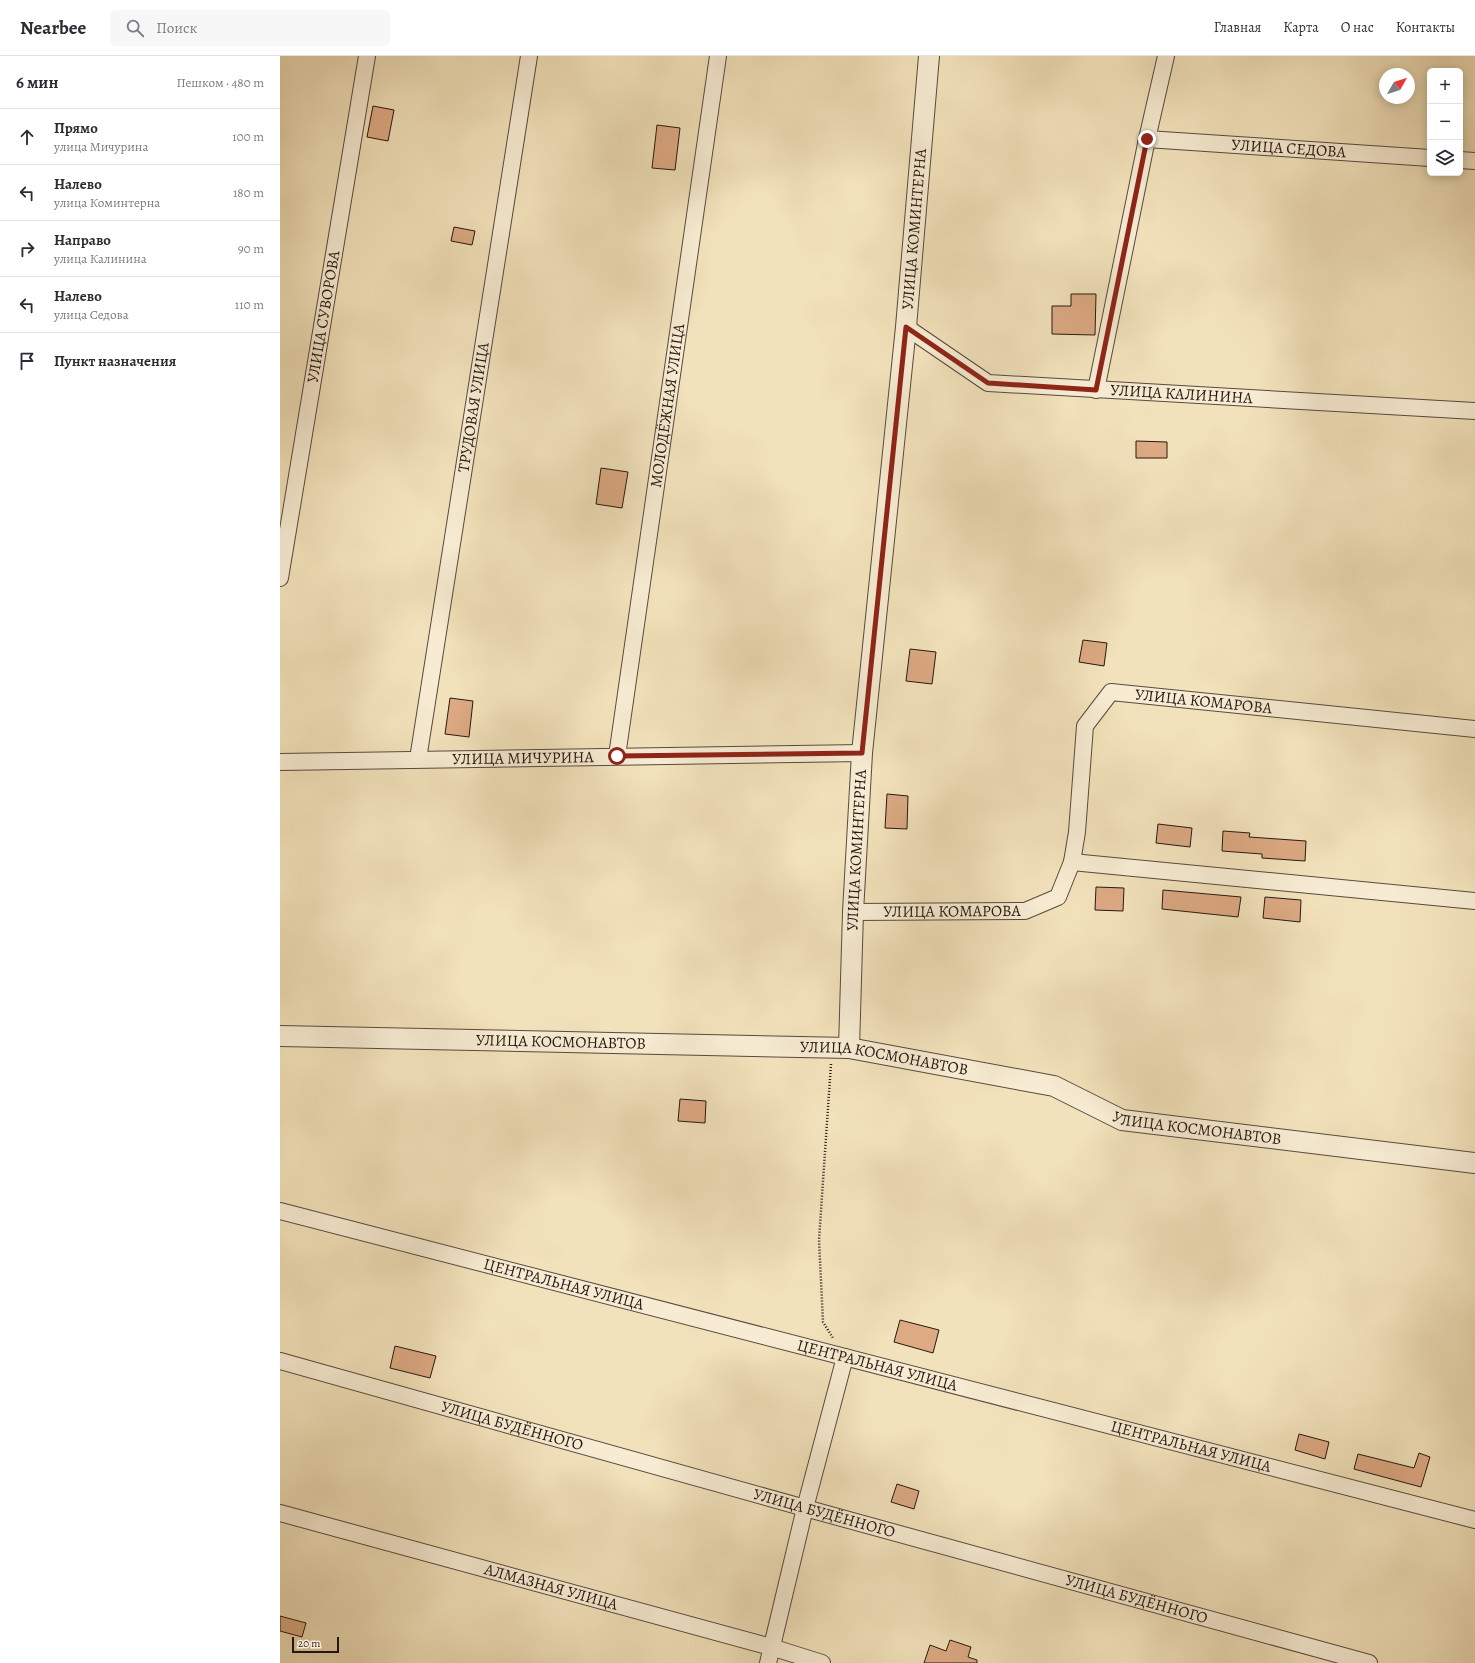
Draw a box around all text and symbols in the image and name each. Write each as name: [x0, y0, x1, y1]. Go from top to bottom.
search box: [110, 10, 390, 46]
text: Nearbee: [20, 15, 86, 41]
icon: search: [124, 17, 146, 39]
text: Поиск: [156, 18, 197, 38]
text: Главная: [1214, 18, 1261, 37]
text: Карта: [1283, 18, 1319, 37]
text: О нас: [1341, 18, 1374, 37]
text: Контакты: [1396, 18, 1455, 37]
north arrow: [1379, 68, 1415, 104]
map controls: [1427, 68, 1463, 176]
button: +: [1427, 68, 1463, 104]
text: 6 мин: [16, 71, 58, 94]
text: Пешком · 480 m: [176, 74, 264, 91]
button: −: [1427, 104, 1463, 140]
text: Прямо: [54, 118, 98, 138]
icon: ahead: [16, 126, 38, 148]
text: 100 m: [232, 128, 264, 145]
route end: [1138, 130, 1156, 148]
street label: УЛИЦА СЕДОВА: [1231, 134, 1347, 163]
text: улица Мичурина: [54, 138, 148, 155]
button: layers: [1427, 140, 1463, 176]
street label: УЛИЦА КОМИНТЕРНА: [897, 147, 932, 310]
text: Налево: [54, 174, 102, 194]
icon: left: [16, 182, 38, 204]
text: 180 m: [233, 184, 264, 201]
text: улица Коминтерна: [54, 194, 160, 211]
text: Направо: [54, 230, 111, 250]
icon: right: [16, 238, 38, 260]
text: 90 m: [238, 240, 264, 257]
street label: УЛИЦА СУВОРОВА: [302, 248, 346, 384]
text: улица Калинина: [54, 250, 147, 267]
text: Налево: [54, 286, 102, 306]
icon: left: [16, 294, 38, 316]
text: 110 m: [235, 296, 264, 313]
text: улица Седова: [54, 306, 129, 323]
street label: МОЛОДЁЖНАЯ УЛИЦА: [645, 322, 690, 489]
street label: ТРУДОВАЯ УЛИЦА: [452, 340, 495, 474]
icon: arrive: [16, 350, 38, 372]
text: Пункт назначения: [54, 351, 176, 371]
street label: УЛИЦА КАЛИНИНА: [1110, 379, 1254, 409]
street label: УЛИЦА КОМАРОВА: [1134, 683, 1274, 719]
street label: УЛИЦА МИЧУРИНА: [452, 746, 595, 770]
route start: [608, 747, 626, 765]
street label: УЛИЦА КОМИНТЕРНА: [841, 768, 872, 931]
street label: УЛИЦА КОМАРОВА: [883, 900, 1022, 923]
street label: УЛИЦА КОСМОНАВТОВ: [476, 1029, 646, 1055]
street label: УЛИЦА КОСМОНАВТОВ: [800, 1036, 970, 1081]
street label: УЛИЦА КОСМОНАВТОВ: [1108, 1106, 1283, 1150]
street label: ЦЕНТРАЛЬНАЯ УЛИЦА: [481, 1253, 647, 1316]
street label: ЦЕНТРАЛЬНАЯ УЛИЦА: [795, 1334, 960, 1397]
street label: УЛИЦА БУДЁННОГО: [439, 1396, 586, 1456]
street label: ЦЕНТРАЛЬНАЯ УЛИЦА: [1109, 1415, 1274, 1478]
street label: УЛИЦА БУДЁННОГО: [751, 1483, 898, 1543]
street label: АЛМАЗНАЯ УЛИЦА: [481, 1558, 621, 1616]
street label: УЛИЦА БУДЁННОГО: [1063, 1569, 1210, 1629]
scale bar: [292, 1635, 339, 1654]
text: 20 m: [298, 1636, 320, 1651]

